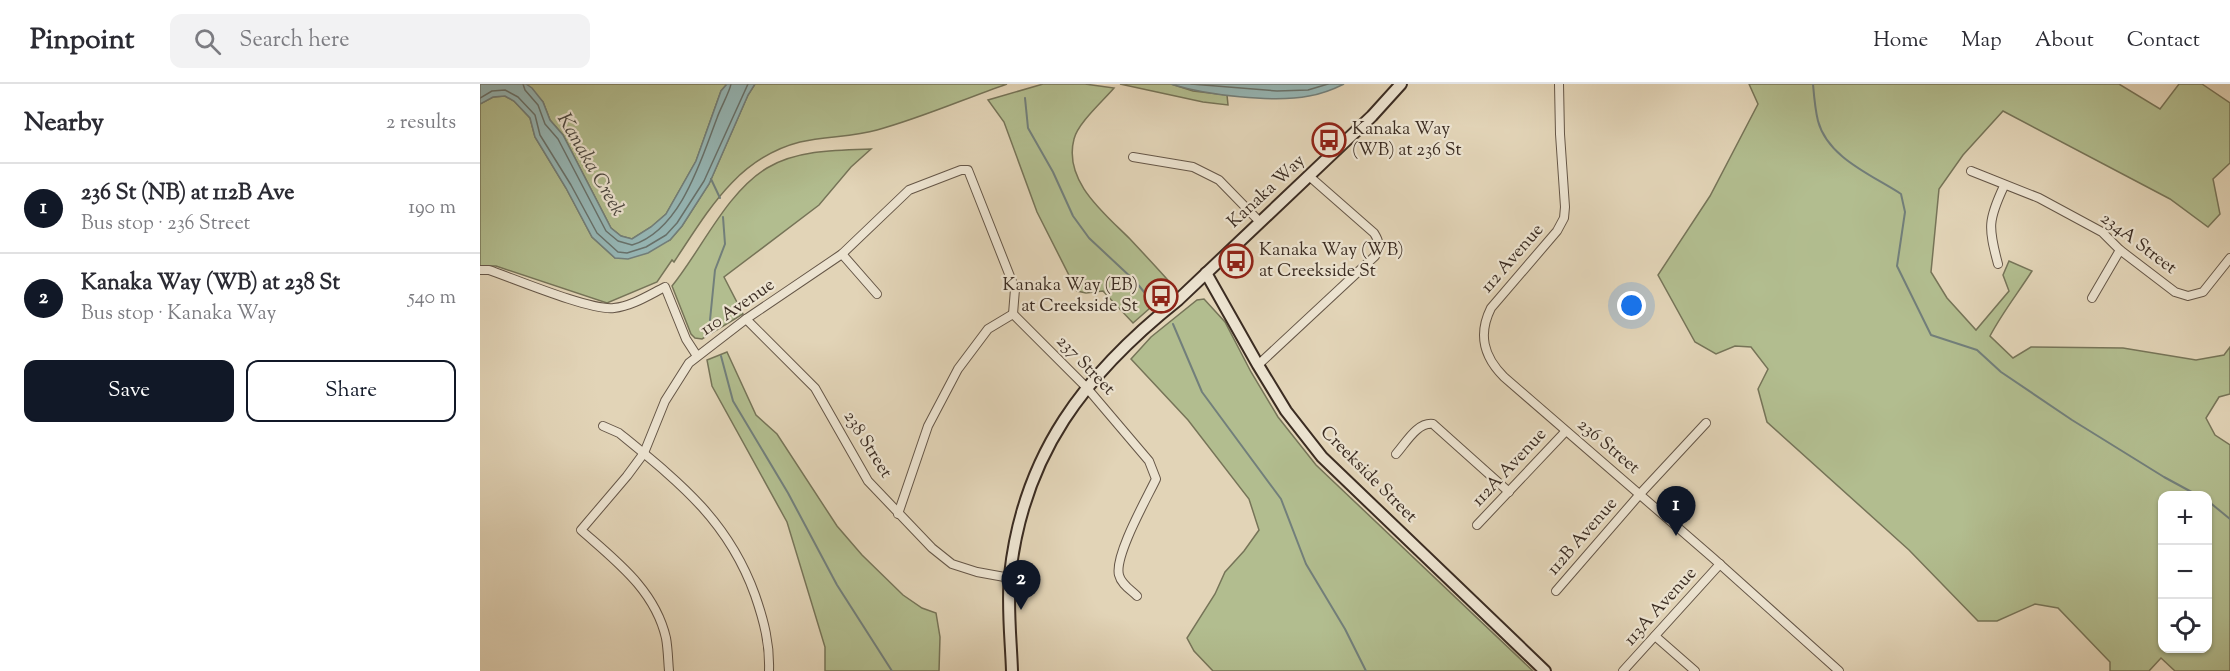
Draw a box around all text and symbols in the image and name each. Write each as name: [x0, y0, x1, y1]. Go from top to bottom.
search box: [170, 14, 590, 68]
text: Pinpoint: [30, 21, 134, 61]
icon: search: [191, 25, 224, 58]
text: Search here: [239, 25, 350, 57]
text: Home: [1873, 26, 1928, 56]
text: Map: [1961, 26, 2002, 56]
text: About: [2035, 26, 2094, 56]
text: Contact: [2127, 26, 2200, 56]
text: Nearby: [24, 105, 104, 142]
water label: Kanaka Creek: [549, 108, 631, 222]
text: 2 results: [386, 109, 456, 138]
place label: Kanaka Way (WB) at 236 St: [1352, 117, 1462, 164]
bus stop icon: Kanaka Way (WB) at 236 St: [1311, 122, 1347, 158]
street label: Kanaka Way: [1222, 149, 1312, 235]
text: 236 St (NB) at 112B Ave: [81, 178, 294, 210]
text: 1: [40, 194, 47, 223]
text: 190 m: [408, 194, 456, 223]
street label: 234A Street: [2094, 207, 2182, 281]
text: Bus stop · 236 Street: [81, 210, 250, 239]
street label: 112 Avenue: [1475, 219, 1551, 299]
place label: Kanaka Way (WB) at Creekside St: [1259, 238, 1404, 285]
bus stop icon: Kanaka Way (WB) at Creekside St: [1218, 243, 1254, 279]
text: Kanaka Way (WB) at 238 St: [81, 268, 340, 300]
street label: 110 Avenue: [695, 273, 781, 343]
place label: Kanaka Way (EB) at Creekside St: [1003, 273, 1138, 320]
bus stop icon: Kanaka Way (EB) at Creekside St: [1143, 278, 1179, 314]
text: 2: [39, 284, 48, 313]
text: 540 m: [408, 284, 456, 313]
your location: [1617, 291, 1646, 320]
text: Bus stop · Kanaka Way: [81, 300, 276, 329]
street label: 237 Street: [1050, 330, 1120, 402]
button: Save: [24, 360, 234, 422]
button: Share: [246, 360, 456, 422]
street label: 238 Street: [836, 406, 898, 484]
street label: 236 Street: [1571, 413, 1645, 481]
street label: Creekside Street: [1313, 420, 1423, 530]
street label: 112A Avenue: [1467, 423, 1553, 513]
pin: 1: [1656, 486, 1696, 536]
map controls: [2158, 491, 2212, 653]
button: +: [2158, 491, 2212, 545]
street label: 112B Avenue: [1542, 492, 1624, 582]
button: −: [2158, 545, 2212, 599]
pin: 2: [1002, 560, 1040, 610]
street label: 113A Avenue: [1619, 562, 1703, 652]
button: locate: [2158, 599, 2212, 653]

